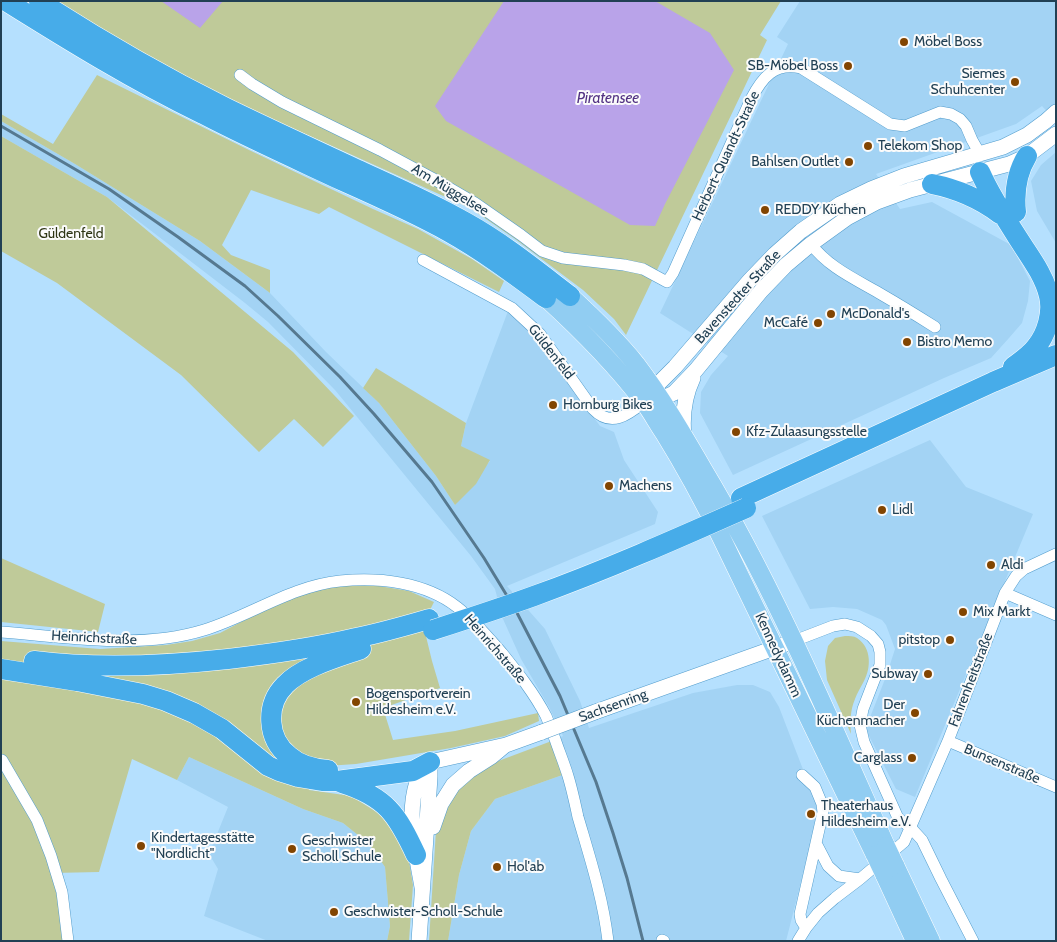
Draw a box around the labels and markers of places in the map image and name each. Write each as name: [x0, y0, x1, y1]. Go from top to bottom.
place label: Möbel Boss: [914, 34, 982, 50]
marker: Möbel Boss: [898, 36, 910, 48]
place label: SB-Möbel Boss: [748, 58, 838, 74]
marker: SB-Möbel Boss: [842, 60, 854, 72]
place label: Siemes Schuhcenter: [931, 66, 1005, 98]
marker: Siemes Schuhcenter: [1009, 76, 1021, 88]
place label: Telekom Shop: [878, 138, 962, 154]
marker: Telekom Shop: [862, 140, 874, 152]
place label: Bahlsen Outlet: [751, 154, 839, 170]
marker: Bahlsen Outlet: [843, 156, 855, 168]
place label: REDDY Küchen: [775, 202, 866, 218]
marker: REDDY Küchen: [759, 204, 771, 216]
place label: McDonald's: [841, 306, 910, 322]
marker: McDonald's: [825, 308, 837, 320]
place label: McCafé: [764, 315, 808, 331]
marker: McCafé: [812, 317, 824, 329]
place label: Bistro Memo: [917, 334, 992, 350]
marker: Bistro Memo: [901, 336, 913, 348]
place label: Hornburg Bikes: [563, 397, 652, 413]
marker: Hornburg Bikes: [547, 399, 559, 411]
place label: Kfz-Zulaasungsstelle: [746, 424, 867, 440]
marker: Kfz-Zulaasungsstelle: [730, 426, 742, 438]
place label: Machens: [619, 478, 672, 494]
marker: Machens: [603, 480, 615, 492]
place label: Lidl: [892, 502, 913, 518]
marker: Lidl: [876, 504, 888, 516]
place label: Aldi: [1001, 557, 1023, 573]
marker: Aldi: [985, 559, 997, 571]
place label: Mix Markt: [973, 604, 1030, 620]
marker: Mix Markt: [957, 606, 969, 618]
place label: pitstop: [899, 632, 940, 648]
marker: pitstop: [944, 634, 956, 646]
place label: Subway: [871, 666, 918, 682]
marker: Subway: [922, 668, 934, 680]
place label: Bogensportverein Hildesheim e.V.: [366, 686, 471, 719]
marker: Bogensportverein Hildesheim e.V.: [350, 696, 362, 708]
place label: Der Küchenmacher: [817, 697, 905, 730]
marker: Der Küchenmacher: [909, 707, 921, 719]
place label: Carglass: [854, 750, 902, 766]
marker: Carglass: [906, 752, 918, 764]
place label: Theaterhaus Hildesheim e.V.: [821, 798, 911, 830]
marker: Theaterhaus Hildesheim e.V.: [805, 808, 817, 820]
place label: Kindertagesstätte "Nordlicht": [151, 830, 254, 862]
place label: Geschwister Scholl Schule: [302, 833, 381, 866]
marker: Kindertagesstätte "Nordlicht": [135, 840, 147, 852]
marker: Geschwister Scholl Schule: [286, 843, 298, 855]
place label: Hol'ab: [507, 859, 544, 875]
marker: Hol'ab: [491, 861, 503, 873]
place label: Geschwister-Scholl-Schule: [344, 904, 503, 920]
marker: Geschwister-Scholl-Schule: [328, 906, 340, 918]

